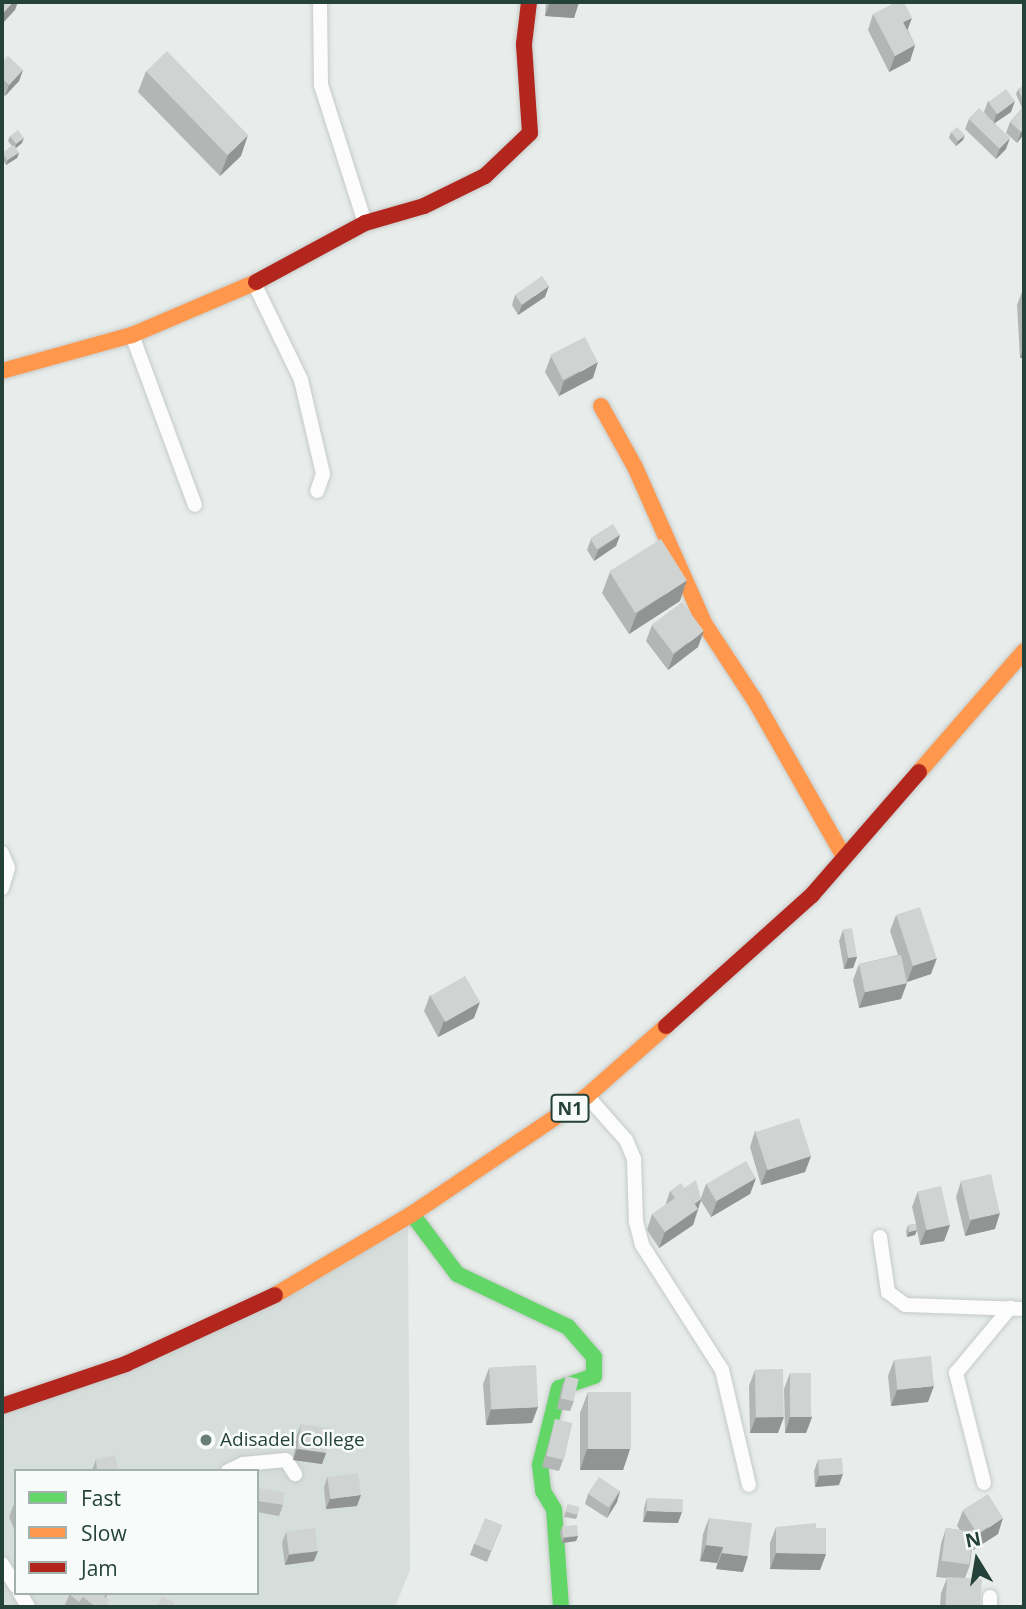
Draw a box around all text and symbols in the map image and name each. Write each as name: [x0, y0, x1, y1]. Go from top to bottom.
road number: N1: [549, 1093, 591, 1122]
place label: Adisadel College: [220, 1429, 365, 1451]
marker: Adisadel College: [198, 1432, 214, 1448]
legend: [14, 1469, 259, 1595]
text: Fast: [81, 1484, 121, 1512]
text: Slow: [81, 1519, 127, 1547]
north arrow: [942, 1525, 1012, 1595]
text: N: [963, 1525, 983, 1554]
text: Jam: [81, 1554, 118, 1582]

